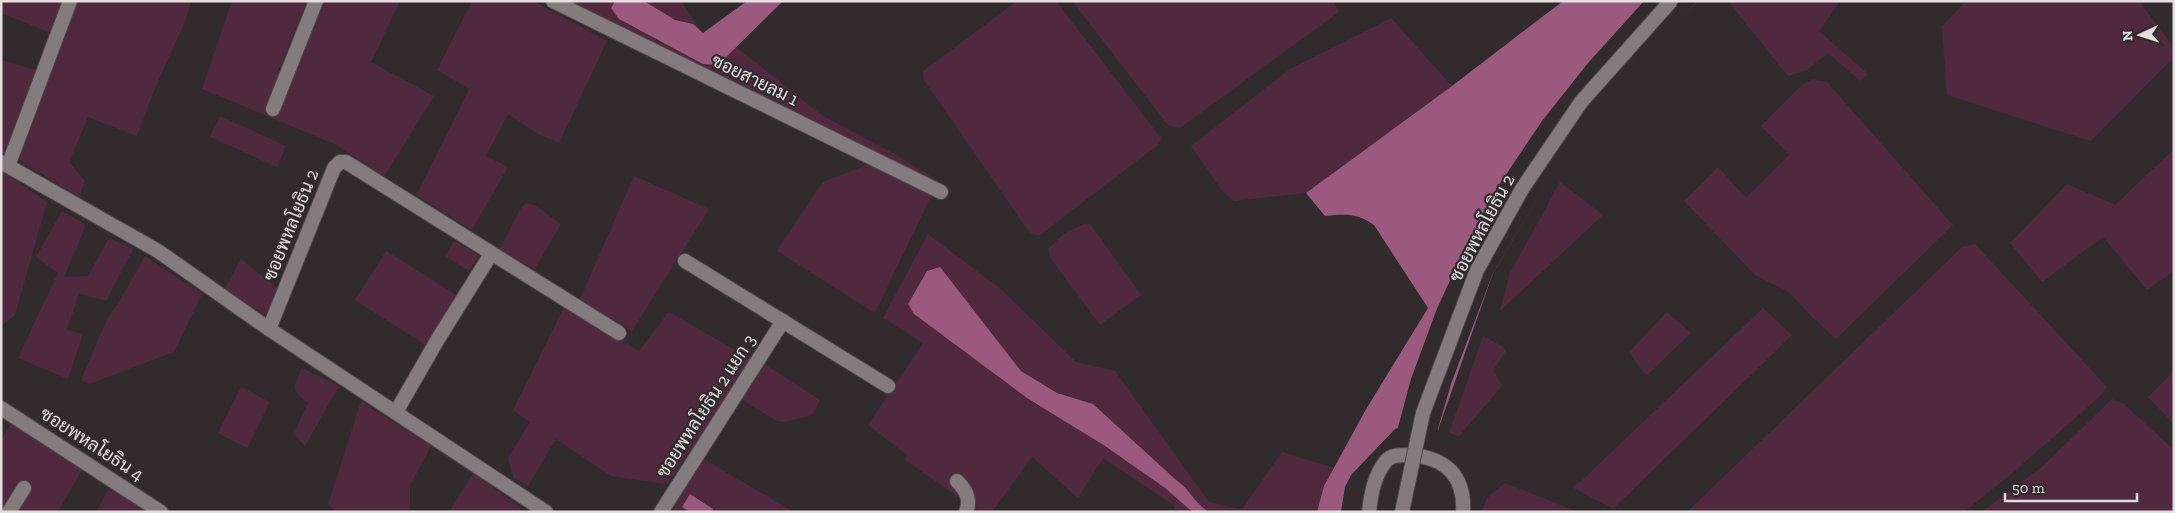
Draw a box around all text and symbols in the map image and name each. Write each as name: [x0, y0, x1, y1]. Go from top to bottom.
north arrow: [2115, 10, 2165, 60]
text: N: [2119, 30, 2136, 42]
street label: ซอยสายลม 1: [708, 50, 802, 111]
street label: ซอยพหลโยธิน 2: [257, 165, 323, 284]
street label: ซอยพหลโยธิน 2: [1443, 170, 1520, 285]
street label: ซอยพหลโยธิน 2 แยก 3: [650, 329, 761, 482]
street label: ซอยพหลโยธิน 4: [36, 401, 149, 486]
scale bar: [2005, 470, 2138, 502]
text: 50 m: [2012, 479, 2045, 497]

